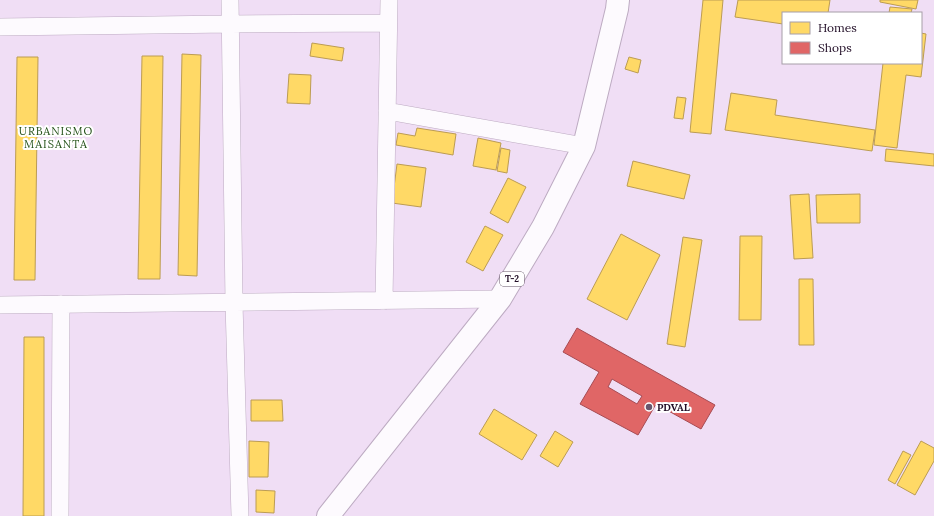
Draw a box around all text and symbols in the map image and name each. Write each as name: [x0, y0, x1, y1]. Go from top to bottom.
legend: [782, 12, 922, 64]
text: Homes: [818, 20, 857, 35]
text: Shops: [818, 40, 852, 55]
district label: URBANISMO MAISANTA: [19, 124, 93, 151]
road number: T-2: [500, 272, 524, 286]
place label: PDVAL: [657, 401, 690, 414]
marker: PDVAL: [644, 402, 654, 412]

